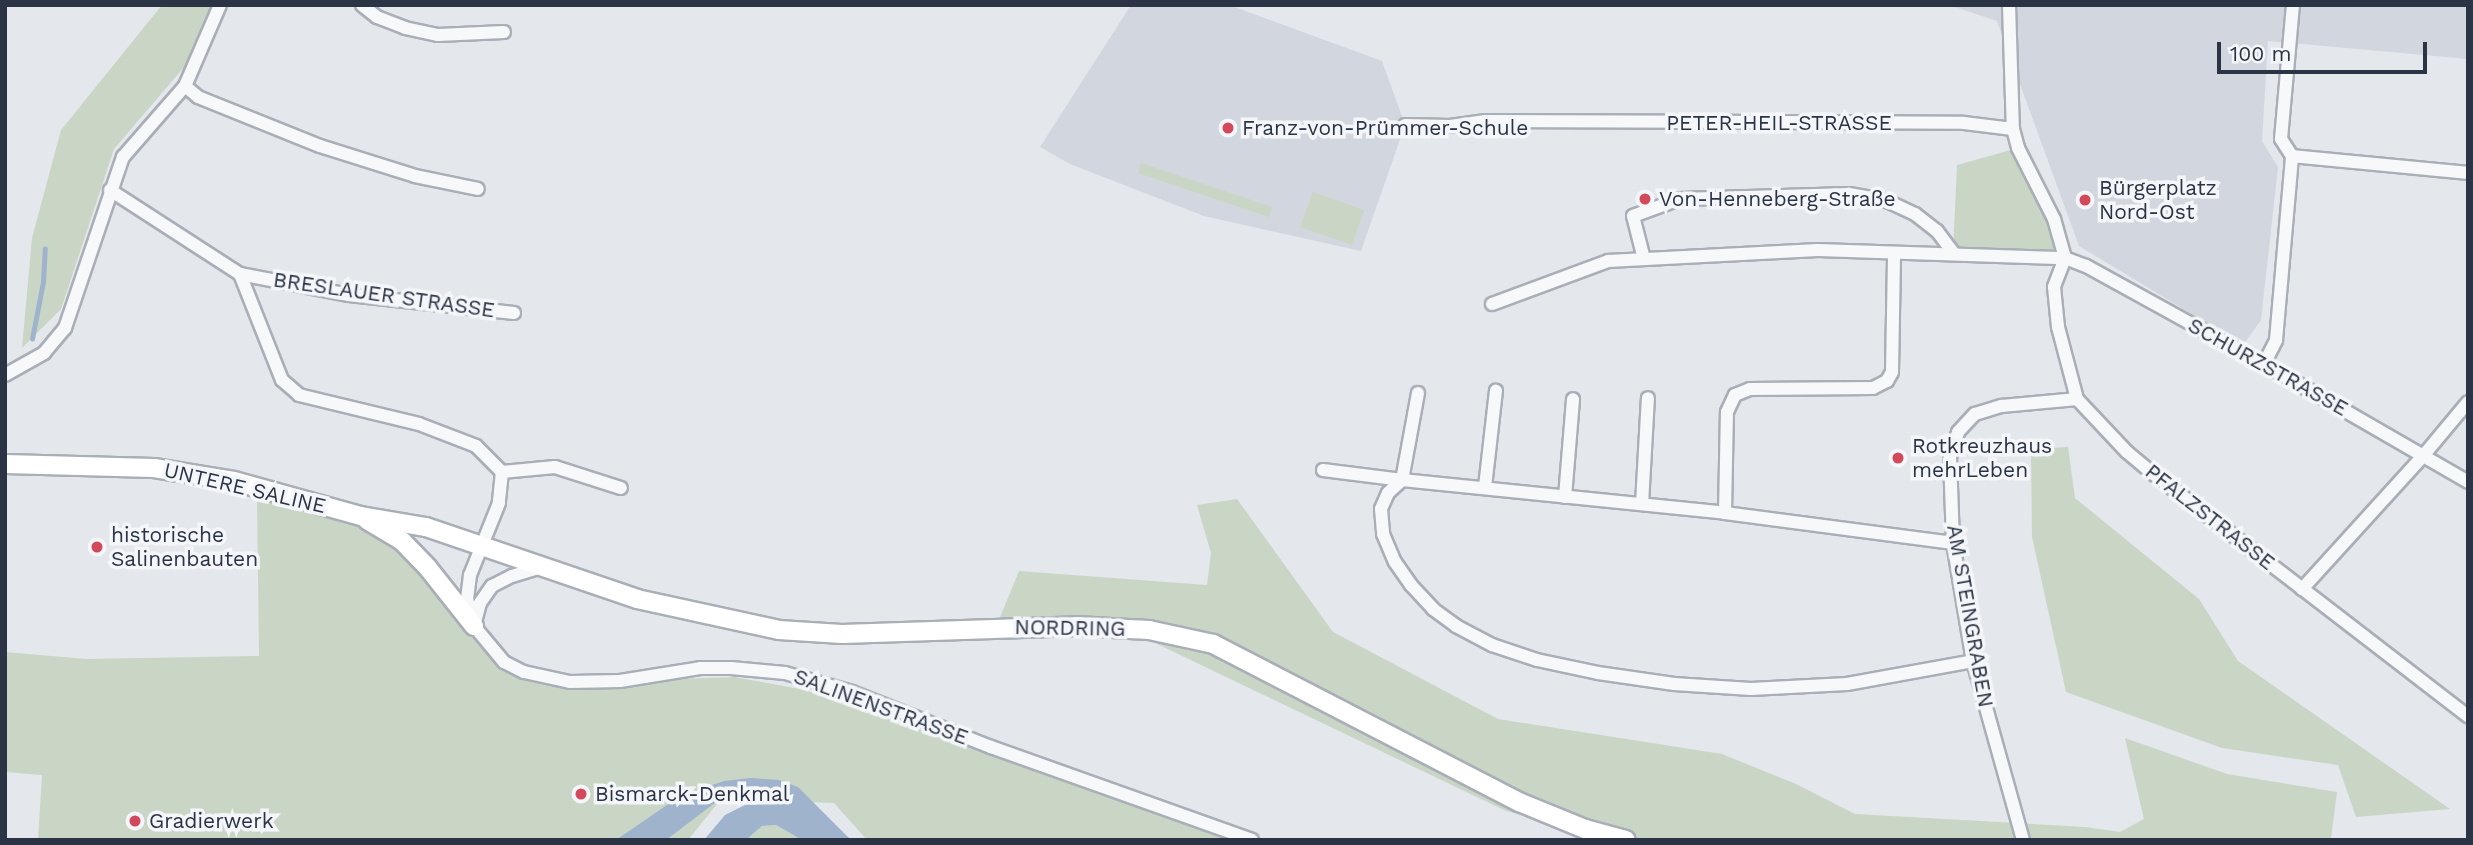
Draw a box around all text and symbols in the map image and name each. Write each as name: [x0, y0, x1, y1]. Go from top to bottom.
scale bar: [2221, 28, 2431, 72]
text: 100 m: [2230, 41, 2292, 66]
street label: PETER-HEIL-STRASSE: [1666, 110, 1892, 136]
place label: Franz-von-Prümmer-Schule: [1242, 115, 1528, 141]
marker: Franz-von-Prümmer-Schule: [1220, 120, 1236, 136]
place label: Bürgerplatz Nord-Ost: [2099, 175, 2217, 225]
place label: Von-Henneberg-Straße: [1659, 186, 1896, 212]
marker: Von-Henneberg-Straße: [1637, 191, 1653, 207]
marker: Bürgerplatz Nord-Ost: [2077, 192, 2093, 208]
street label: BRESLAUER STRASSE: [272, 267, 496, 323]
street label: SCHURZSTRASSE: [2184, 313, 2352, 421]
place label: Rotkreuzhaus mehrLeben: [1912, 433, 2052, 483]
marker: Rotkreuzhaus mehrLeben: [1890, 450, 1906, 466]
street label: UNTERE SALINE: [161, 457, 329, 519]
street label: PFALZSTRASSE: [2140, 459, 2280, 575]
place label: historische Salinenbauten: [111, 522, 258, 572]
street label: AM STEINGRABEN: [1942, 523, 1998, 709]
marker: historische Salinenbauten: [89, 539, 105, 555]
street label: NORDRING: [1014, 614, 1126, 642]
street label: SALINENSTRASSE: [790, 664, 972, 750]
place label: Bismarck-Denkmal: [595, 781, 789, 807]
marker: Bismarck-Denkmal: [573, 786, 589, 802]
place label: Gradierwerk: [149, 808, 274, 834]
marker: Gradierwerk: [127, 813, 143, 829]

